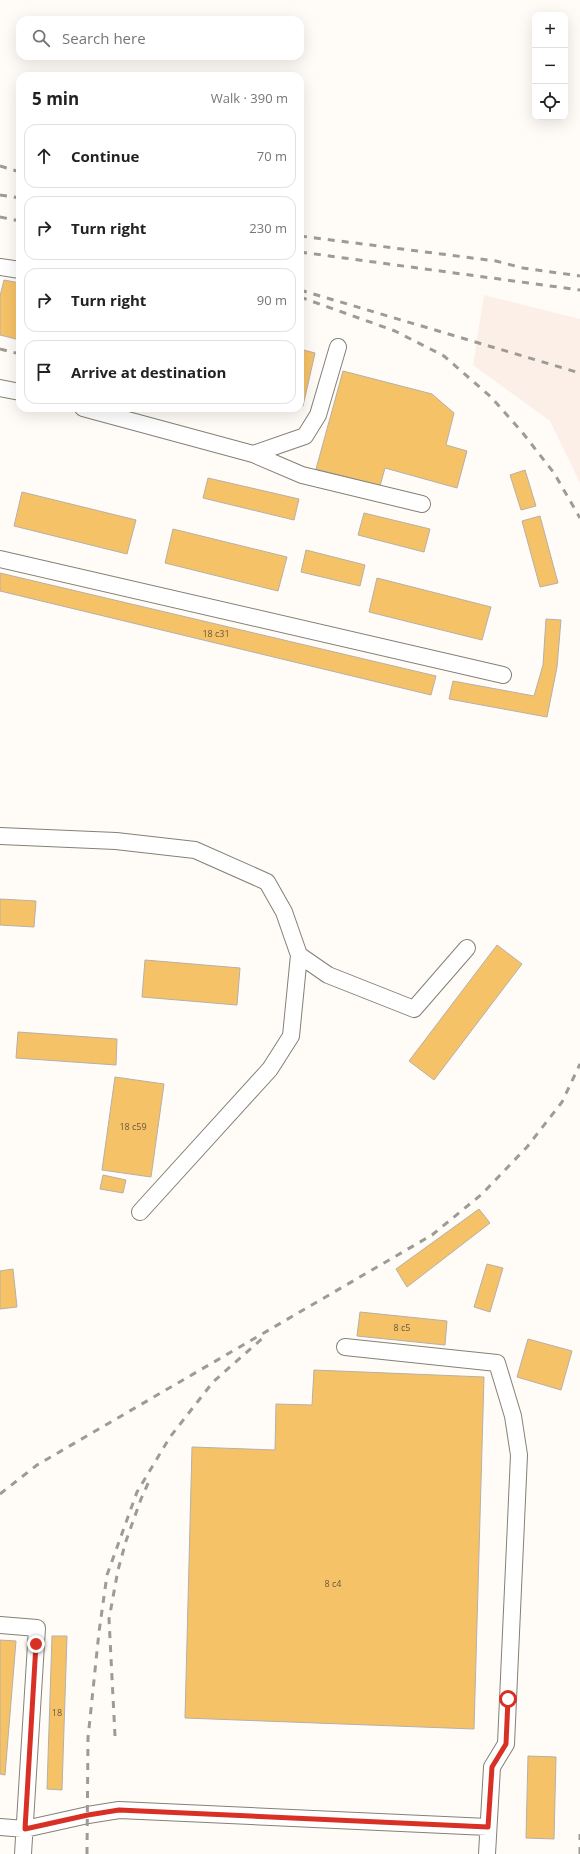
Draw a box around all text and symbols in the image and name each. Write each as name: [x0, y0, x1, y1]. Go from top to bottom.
map controls: [532, 12, 568, 120]
button: +: [532, 12, 568, 48]
search box: [16, 16, 304, 60]
icon: search: [30, 27, 52, 49]
text: Search here: [62, 28, 146, 48]
button: −: [532, 48, 568, 84]
button: locate: [532, 84, 568, 120]
text: 5 min: [32, 87, 79, 110]
text: Walk · 390 m: [211, 89, 288, 107]
icon: ahead: [33, 145, 55, 167]
text: Continue: [71, 146, 139, 166]
text: 70 m: [257, 147, 287, 165]
icon: right: [33, 217, 55, 239]
text: Turn right: [71, 218, 146, 238]
text: 230 m: [249, 219, 287, 237]
icon: right: [33, 289, 55, 311]
text: Turn right: [71, 290, 146, 310]
text: 90 m: [257, 291, 287, 309]
icon: arrive: [33, 361, 55, 383]
text: Arrive at destination: [71, 362, 226, 382]
house number: 18 с31: [202, 627, 230, 640]
house number: 18 с59: [119, 1120, 147, 1133]
house number: 8 с5: [394, 1321, 410, 1334]
house number: 8 с4: [325, 1577, 341, 1590]
route end: [27, 1635, 45, 1653]
route start: [499, 1690, 517, 1708]
house number: 18: [52, 1706, 62, 1719]

